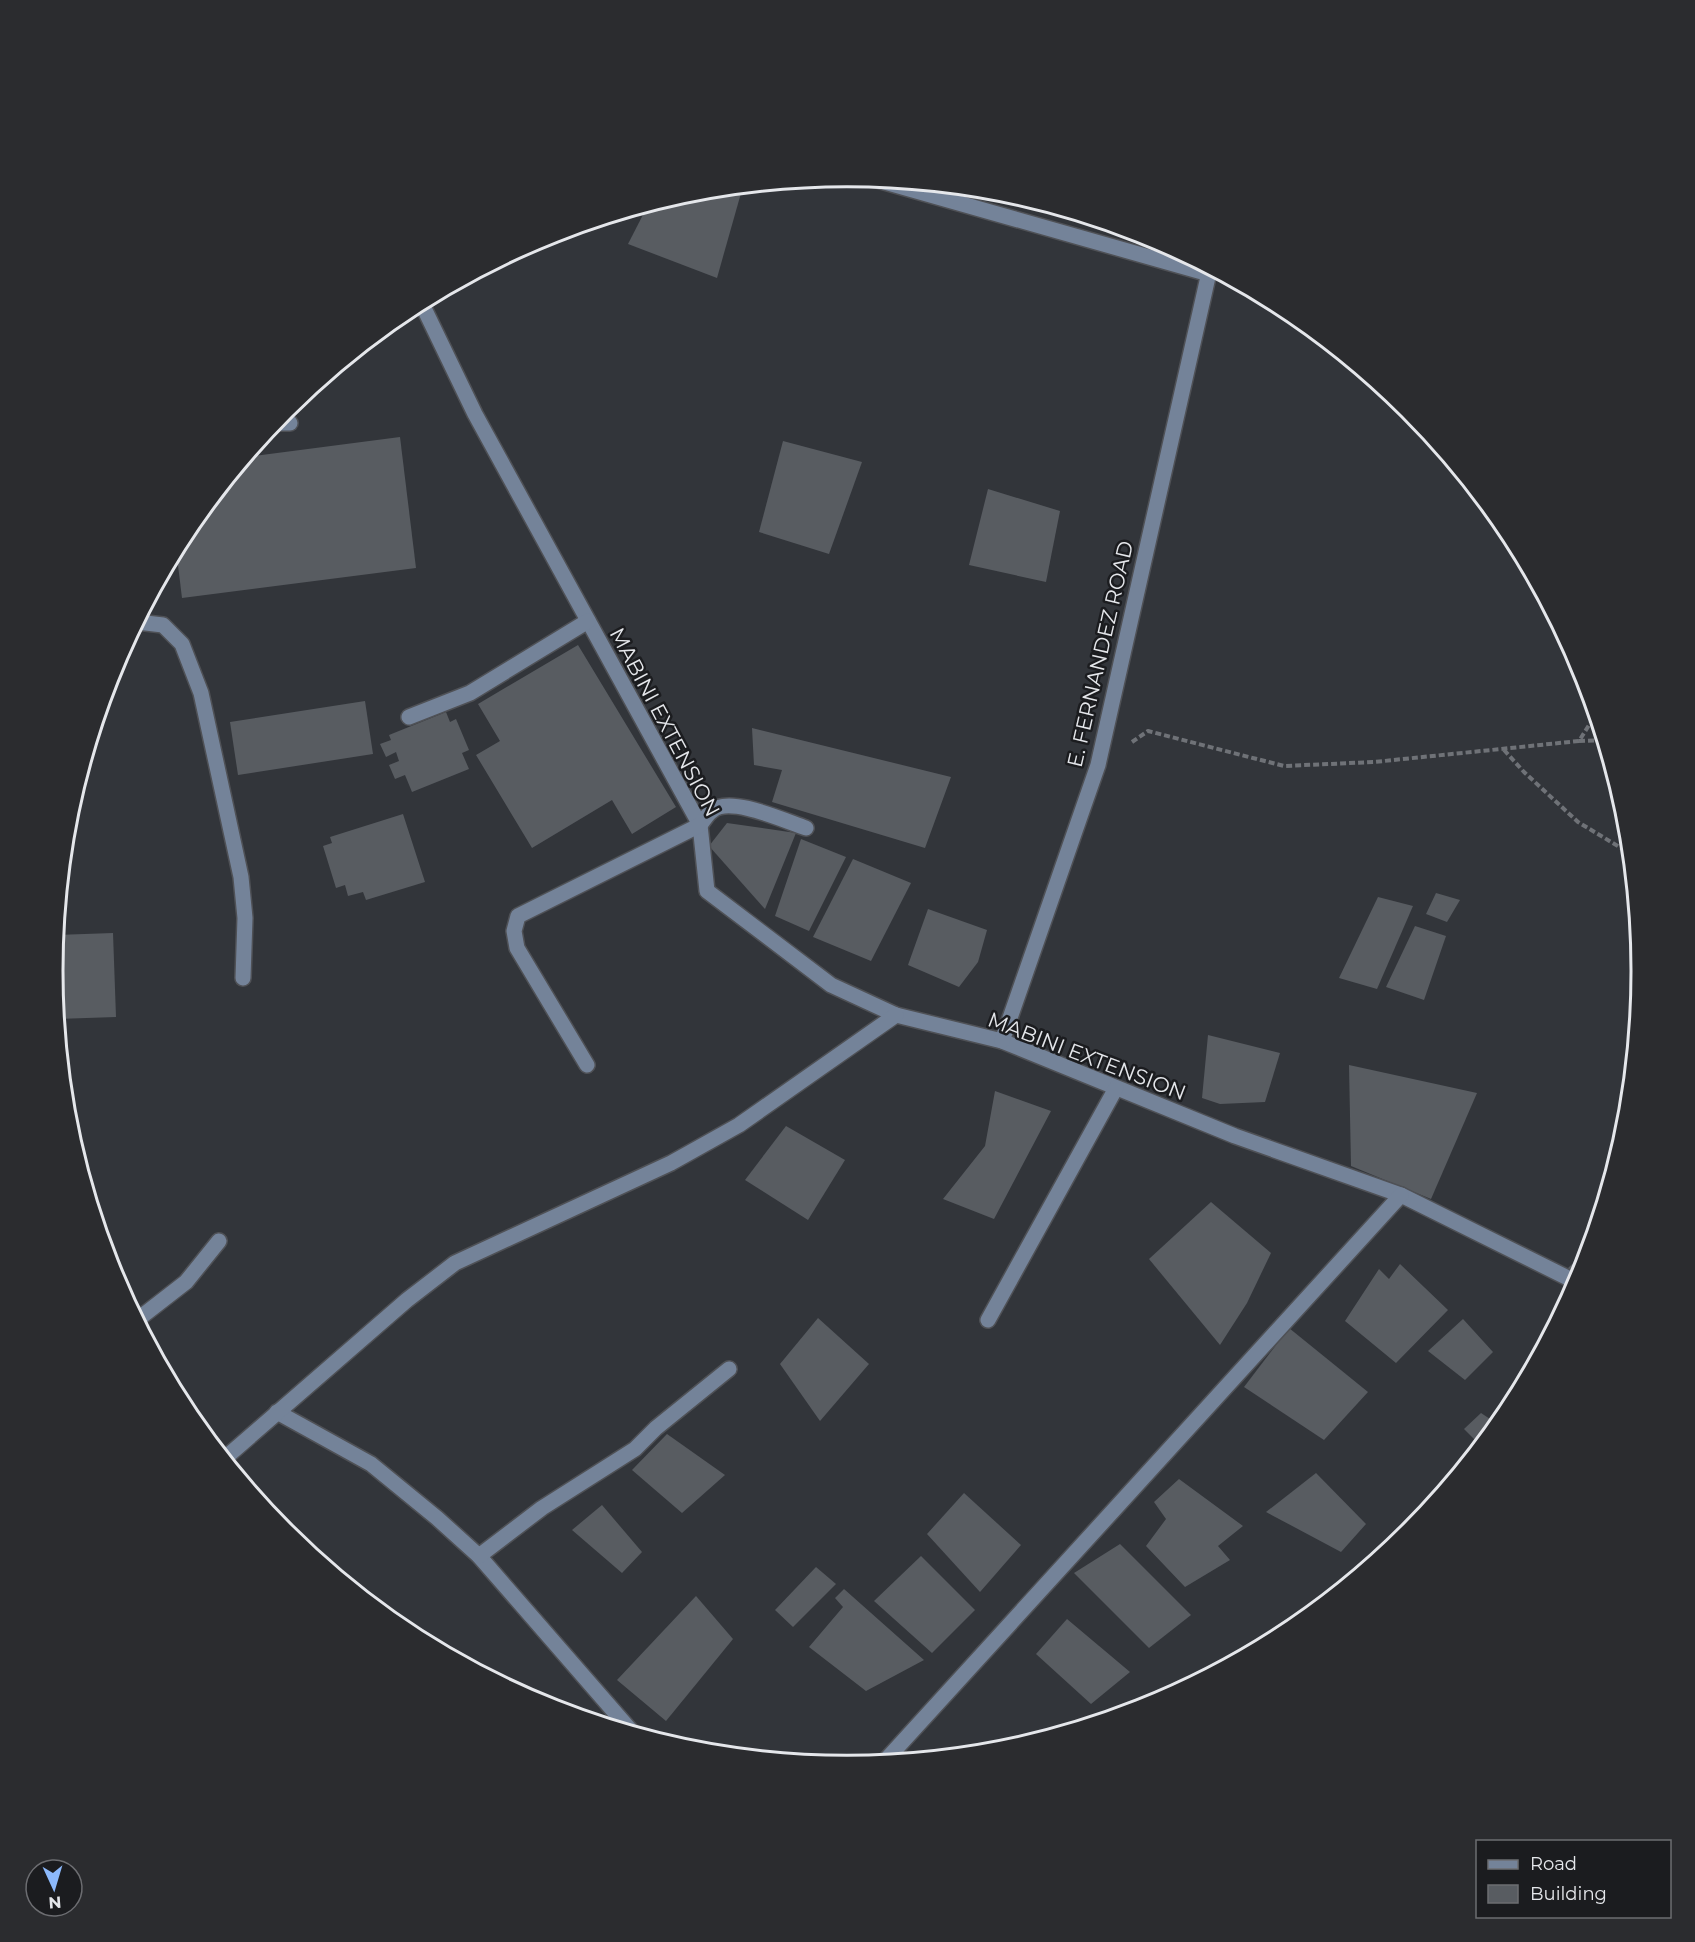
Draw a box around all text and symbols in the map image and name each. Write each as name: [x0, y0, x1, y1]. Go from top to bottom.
street label: E. FERNANDEZ ROAD: [1062, 538, 1138, 770]
street label: MABINI EXTENSION: [605, 623, 725, 821]
street label: MABINI EXTENSION: [984, 1007, 1190, 1105]
legend: [1476, 1840, 1671, 1918]
text: Road: [1530, 1853, 1577, 1875]
north arrow: [24, 1858, 84, 1918]
text: Building: [1530, 1883, 1607, 1905]
text: N: [48, 1893, 62, 1912]

